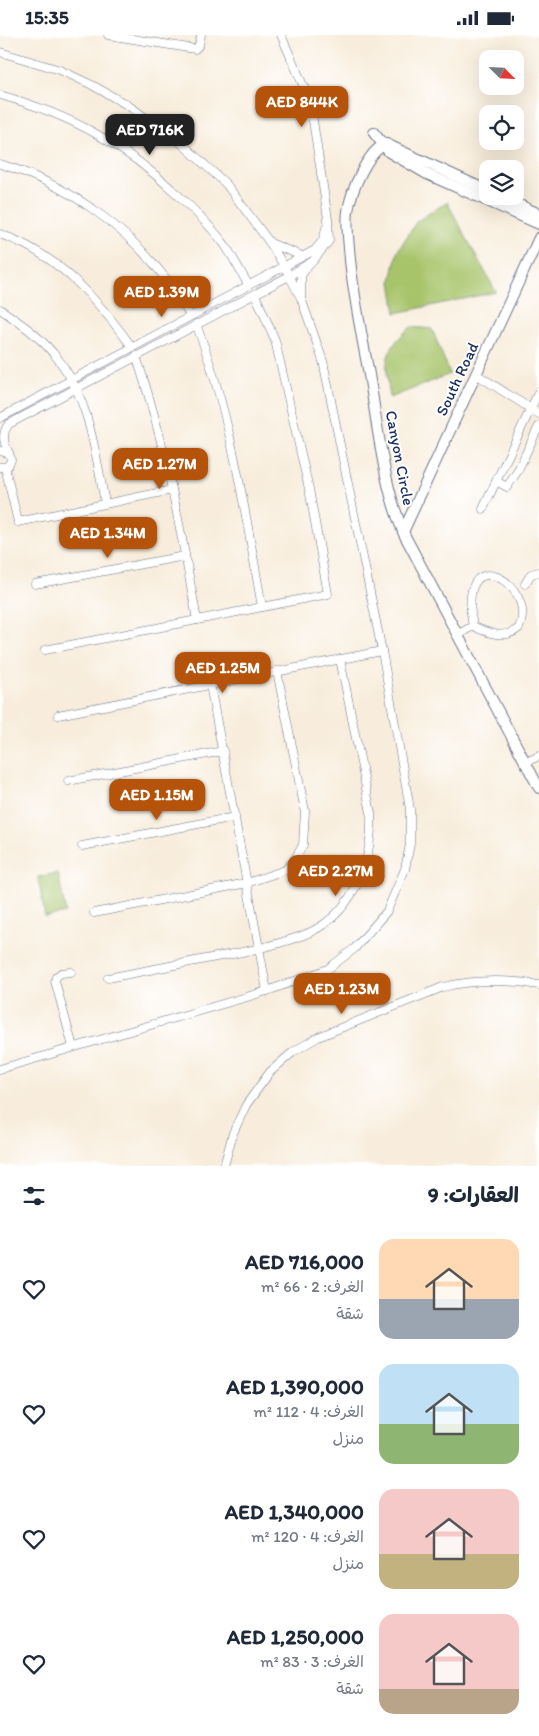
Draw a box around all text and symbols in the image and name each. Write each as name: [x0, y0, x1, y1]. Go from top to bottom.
text: 15:35: [25, 6, 69, 29]
north arrow: [479, 50, 524, 95]
map controls: [479, 50, 524, 205]
pin: AED 844K: [250, 86, 354, 128]
text: AED 844K: [266, 92, 338, 111]
button: locate: [479, 105, 524, 150]
pin: AED 716K: [98, 113, 202, 156]
text: AED 716K: [116, 120, 184, 139]
button: layers: [479, 160, 524, 205]
pin: AED 1.39M: [105, 275, 219, 318]
text: AED 1.39M: [125, 282, 199, 301]
street label: South Road: [432, 339, 482, 419]
street label: Canyon Circle: [382, 409, 418, 507]
pin: AED 1.27M: [103, 447, 217, 490]
text: AED 1.27M: [123, 454, 197, 473]
pin: AED 1.34M: [51, 517, 165, 559]
text: AED 1.34M: [70, 523, 146, 542]
pin: AED 1.25M: [166, 651, 280, 694]
text: AED 1.25M: [186, 658, 260, 677]
pin: AED 1.15M: [100, 779, 214, 821]
text: AED 1.15M: [120, 785, 194, 804]
pin: AED 2.27M: [279, 855, 393, 897]
text: AED 2.27M: [298, 861, 374, 880]
pin: AED 1.23M: [285, 973, 399, 1015]
text: AED 1.23M: [305, 979, 379, 998]
icon: filters: [20, 1182, 48, 1210]
text: العقارات: 9: [428, 1182, 519, 1207]
text: AED 716,000: [245, 1249, 364, 1274]
icon: home: [419, 1259, 479, 1319]
icon: heart: [20, 1275, 48, 1303]
text: الغرف: 2 · 66 m²: [261, 1277, 364, 1296]
text: شقة: [336, 1304, 364, 1323]
text: AED 1,390,000: [226, 1374, 364, 1399]
icon: home: [419, 1384, 479, 1444]
icon: heart: [20, 1400, 48, 1428]
text: الغرف: 4 · 112 m²: [254, 1402, 364, 1421]
text: منزل: [332, 1429, 364, 1448]
text: AED 1,340,000: [225, 1499, 364, 1524]
icon: home: [419, 1509, 479, 1569]
icon: heart: [20, 1525, 48, 1553]
text: الغرف: 4 · 120 m²: [251, 1527, 364, 1546]
text: منزل: [332, 1554, 364, 1573]
text: AED 1,250,000: [227, 1624, 364, 1649]
icon: home: [419, 1634, 479, 1694]
icon: heart: [20, 1650, 48, 1678]
text: الغرف: 3 · 83 m²: [260, 1652, 364, 1671]
text: شقة: [336, 1679, 364, 1698]

